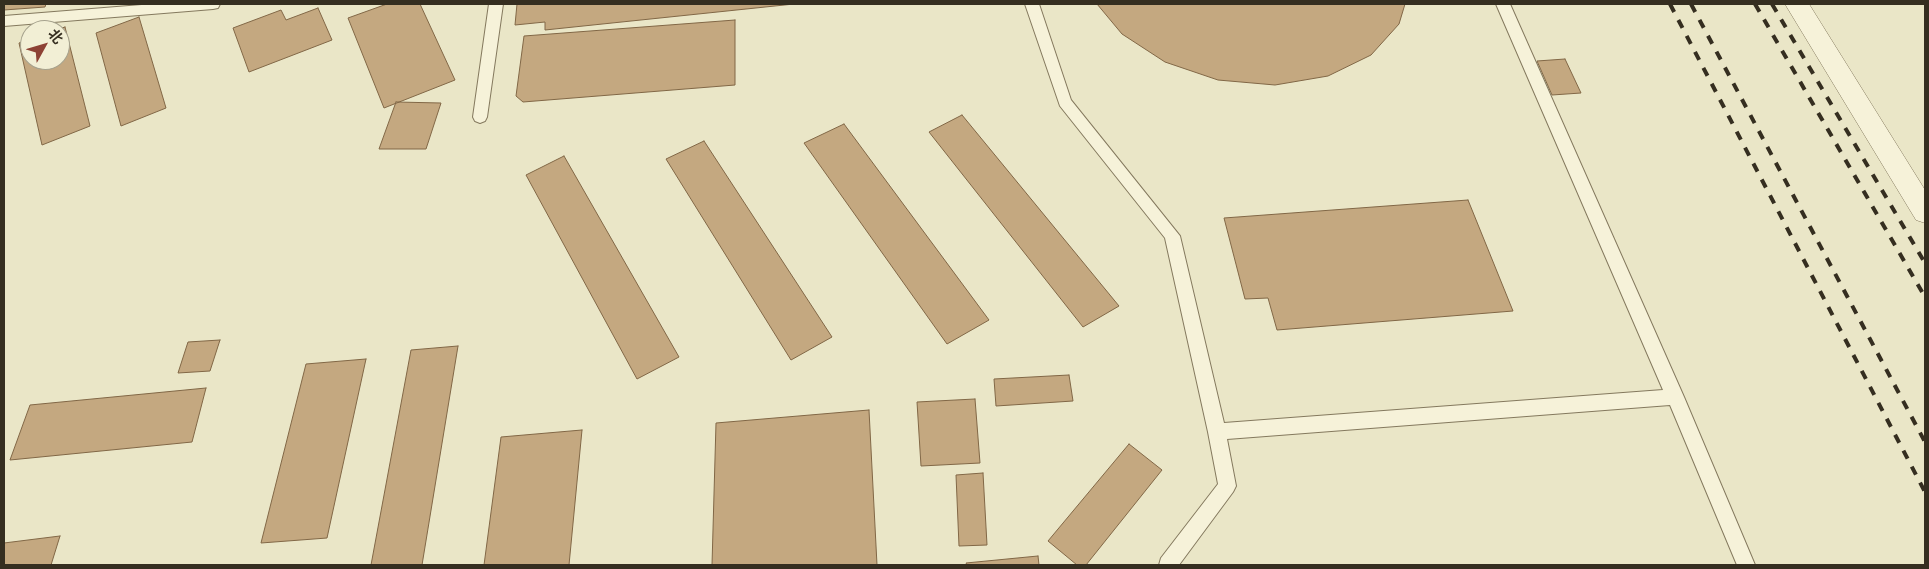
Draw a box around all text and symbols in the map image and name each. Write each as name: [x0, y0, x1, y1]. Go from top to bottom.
north arrow: [20, 20, 70, 70]
text: 北: [44, 24, 68, 47]

